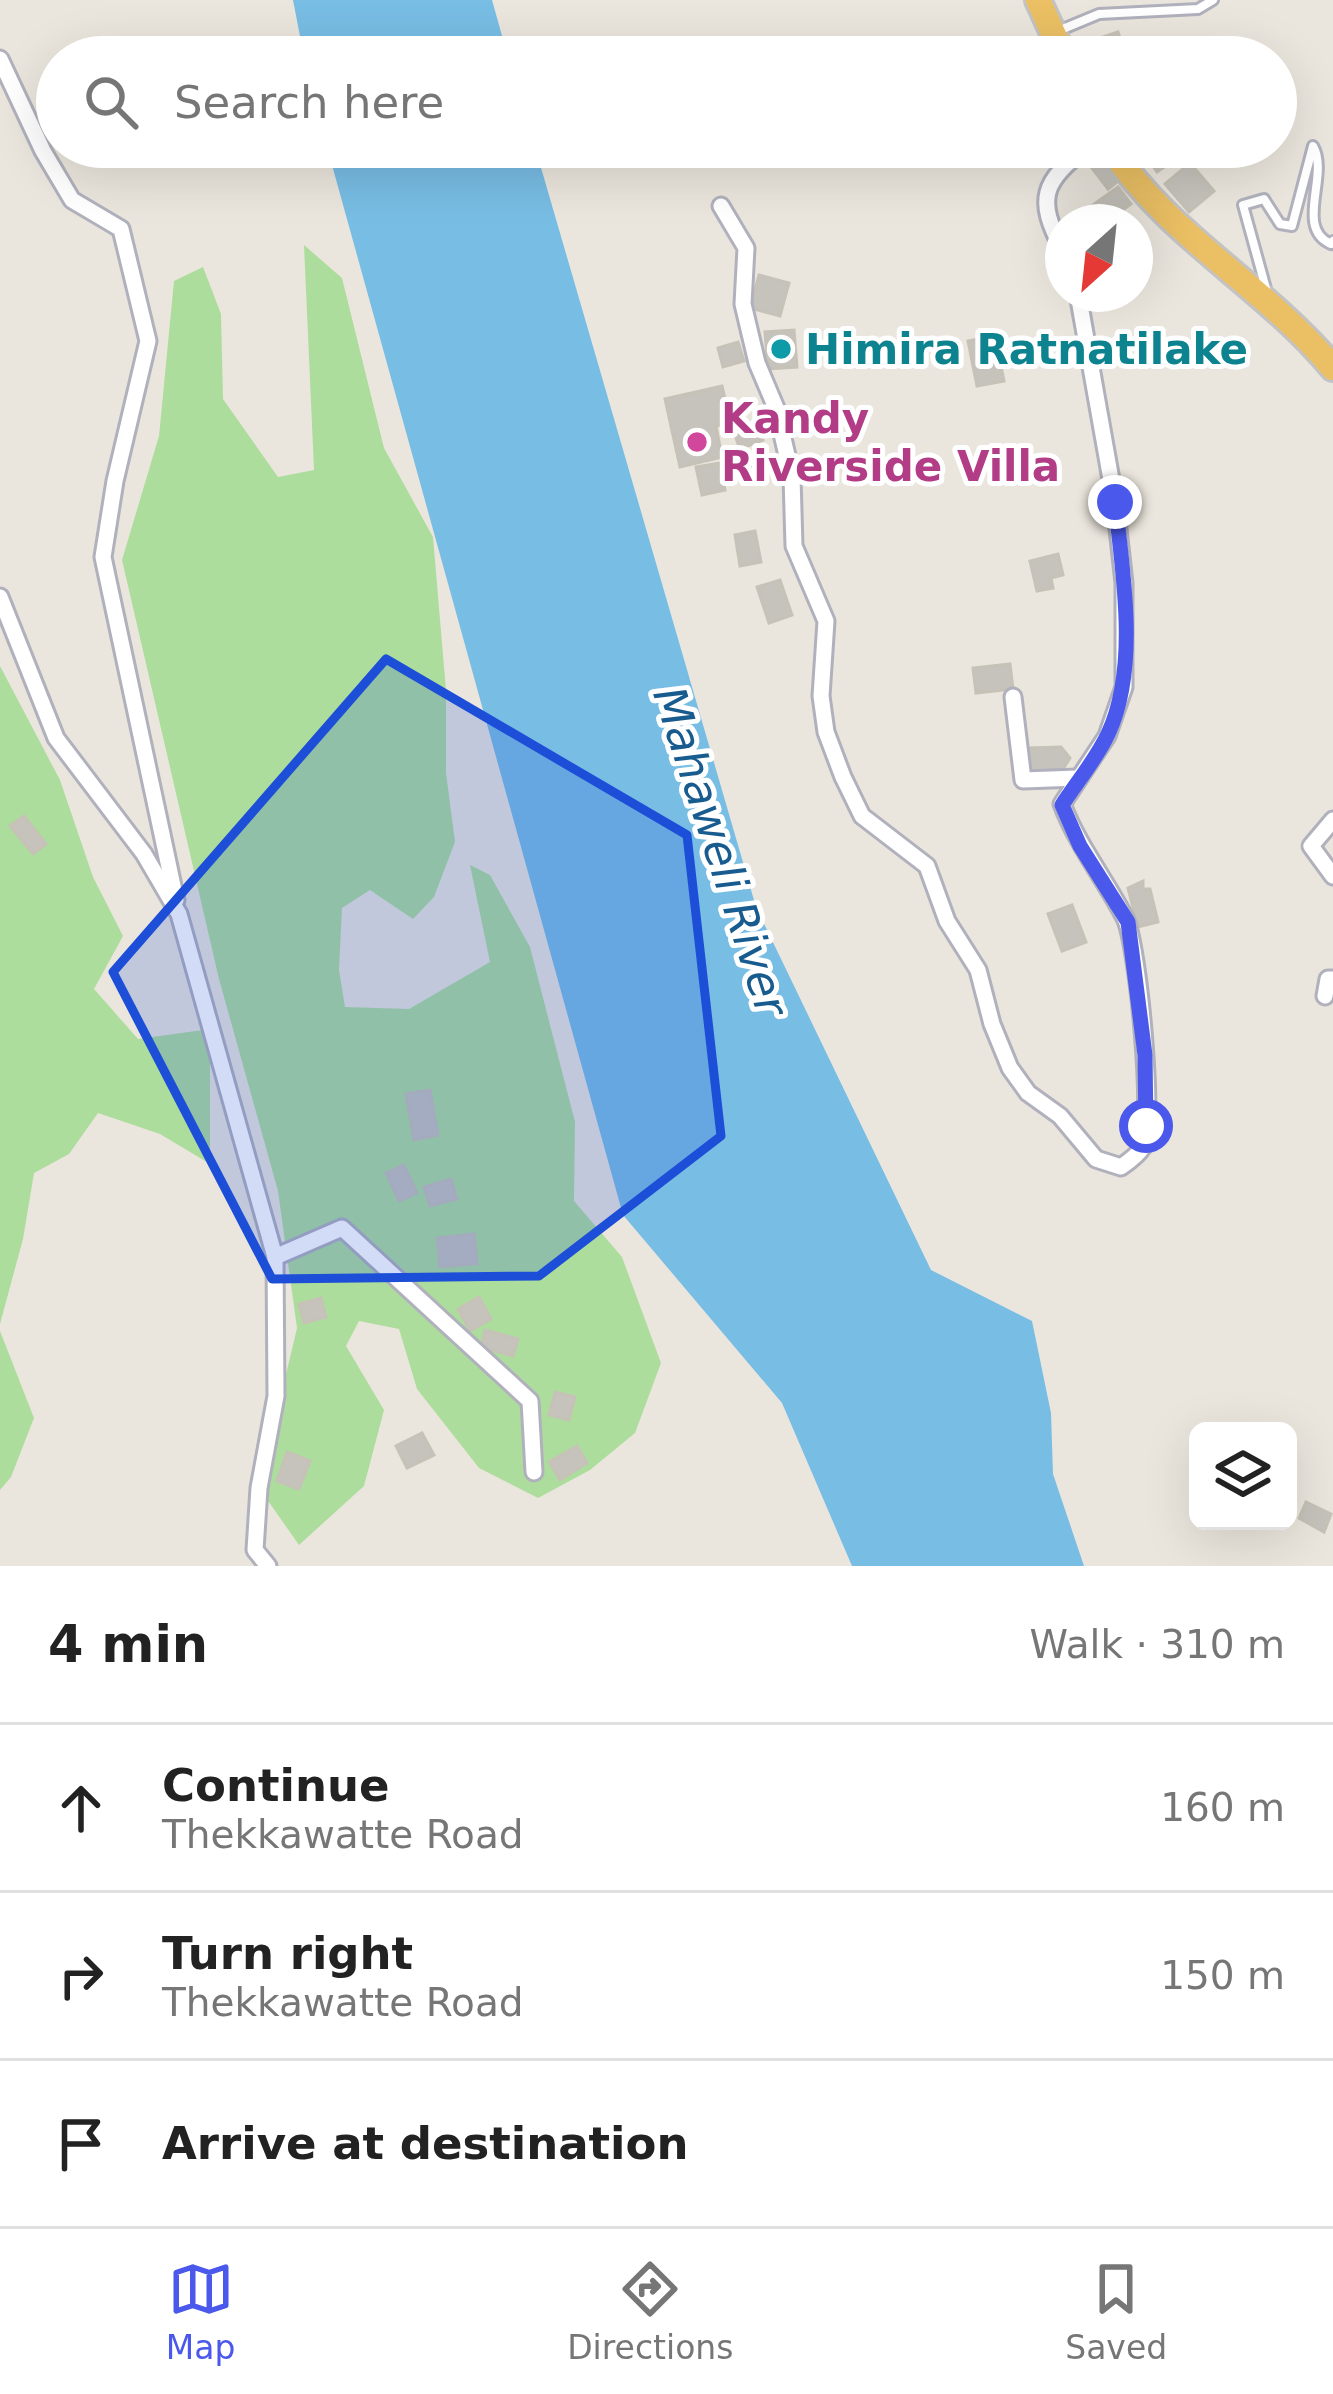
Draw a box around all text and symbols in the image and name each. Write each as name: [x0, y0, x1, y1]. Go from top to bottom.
search box: [36, 36, 1297, 168]
icon: search: [78, 69, 144, 135]
text: Search here: [174, 76, 444, 129]
north arrow: [1045, 204, 1153, 312]
place label: Himira Ratnatilake: [805, 325, 1248, 374]
marker: Himira Ratnatilake: [768, 336, 794, 362]
place label: Kandy Riverside Villa: [721, 394, 1060, 491]
marker: Kandy Riverside Villa: [684, 429, 710, 455]
route end: [1088, 475, 1142, 529]
water label: Mahaweli River: [642, 680, 799, 1025]
route start: [1119, 1099, 1173, 1153]
map controls: [1189, 1422, 1297, 1530]
button: layers: [1189, 1422, 1297, 1530]
text: 4 min: [48, 1615, 208, 1674]
text: Walk · 310 m: [1030, 1622, 1285, 1667]
text: Continue: [162, 1759, 390, 1812]
icon: ahead: [48, 1775, 114, 1841]
text: 160 m: [1160, 1785, 1285, 1830]
text: Thekkawatte Road: [162, 1812, 524, 1857]
text: Turn right: [162, 1927, 413, 1980]
icon: right: [48, 1943, 114, 2009]
text: 150 m: [1160, 1953, 1285, 1998]
text: Thekkawatte Road: [162, 1980, 524, 2025]
icon: arrive: [48, 2111, 114, 2177]
text: Arrive at destination: [162, 2117, 688, 2170]
tab: Map: [166, 2256, 236, 2367]
tab: Directions: [567, 2256, 733, 2367]
tab: Saved: [1065, 2256, 1167, 2367]

